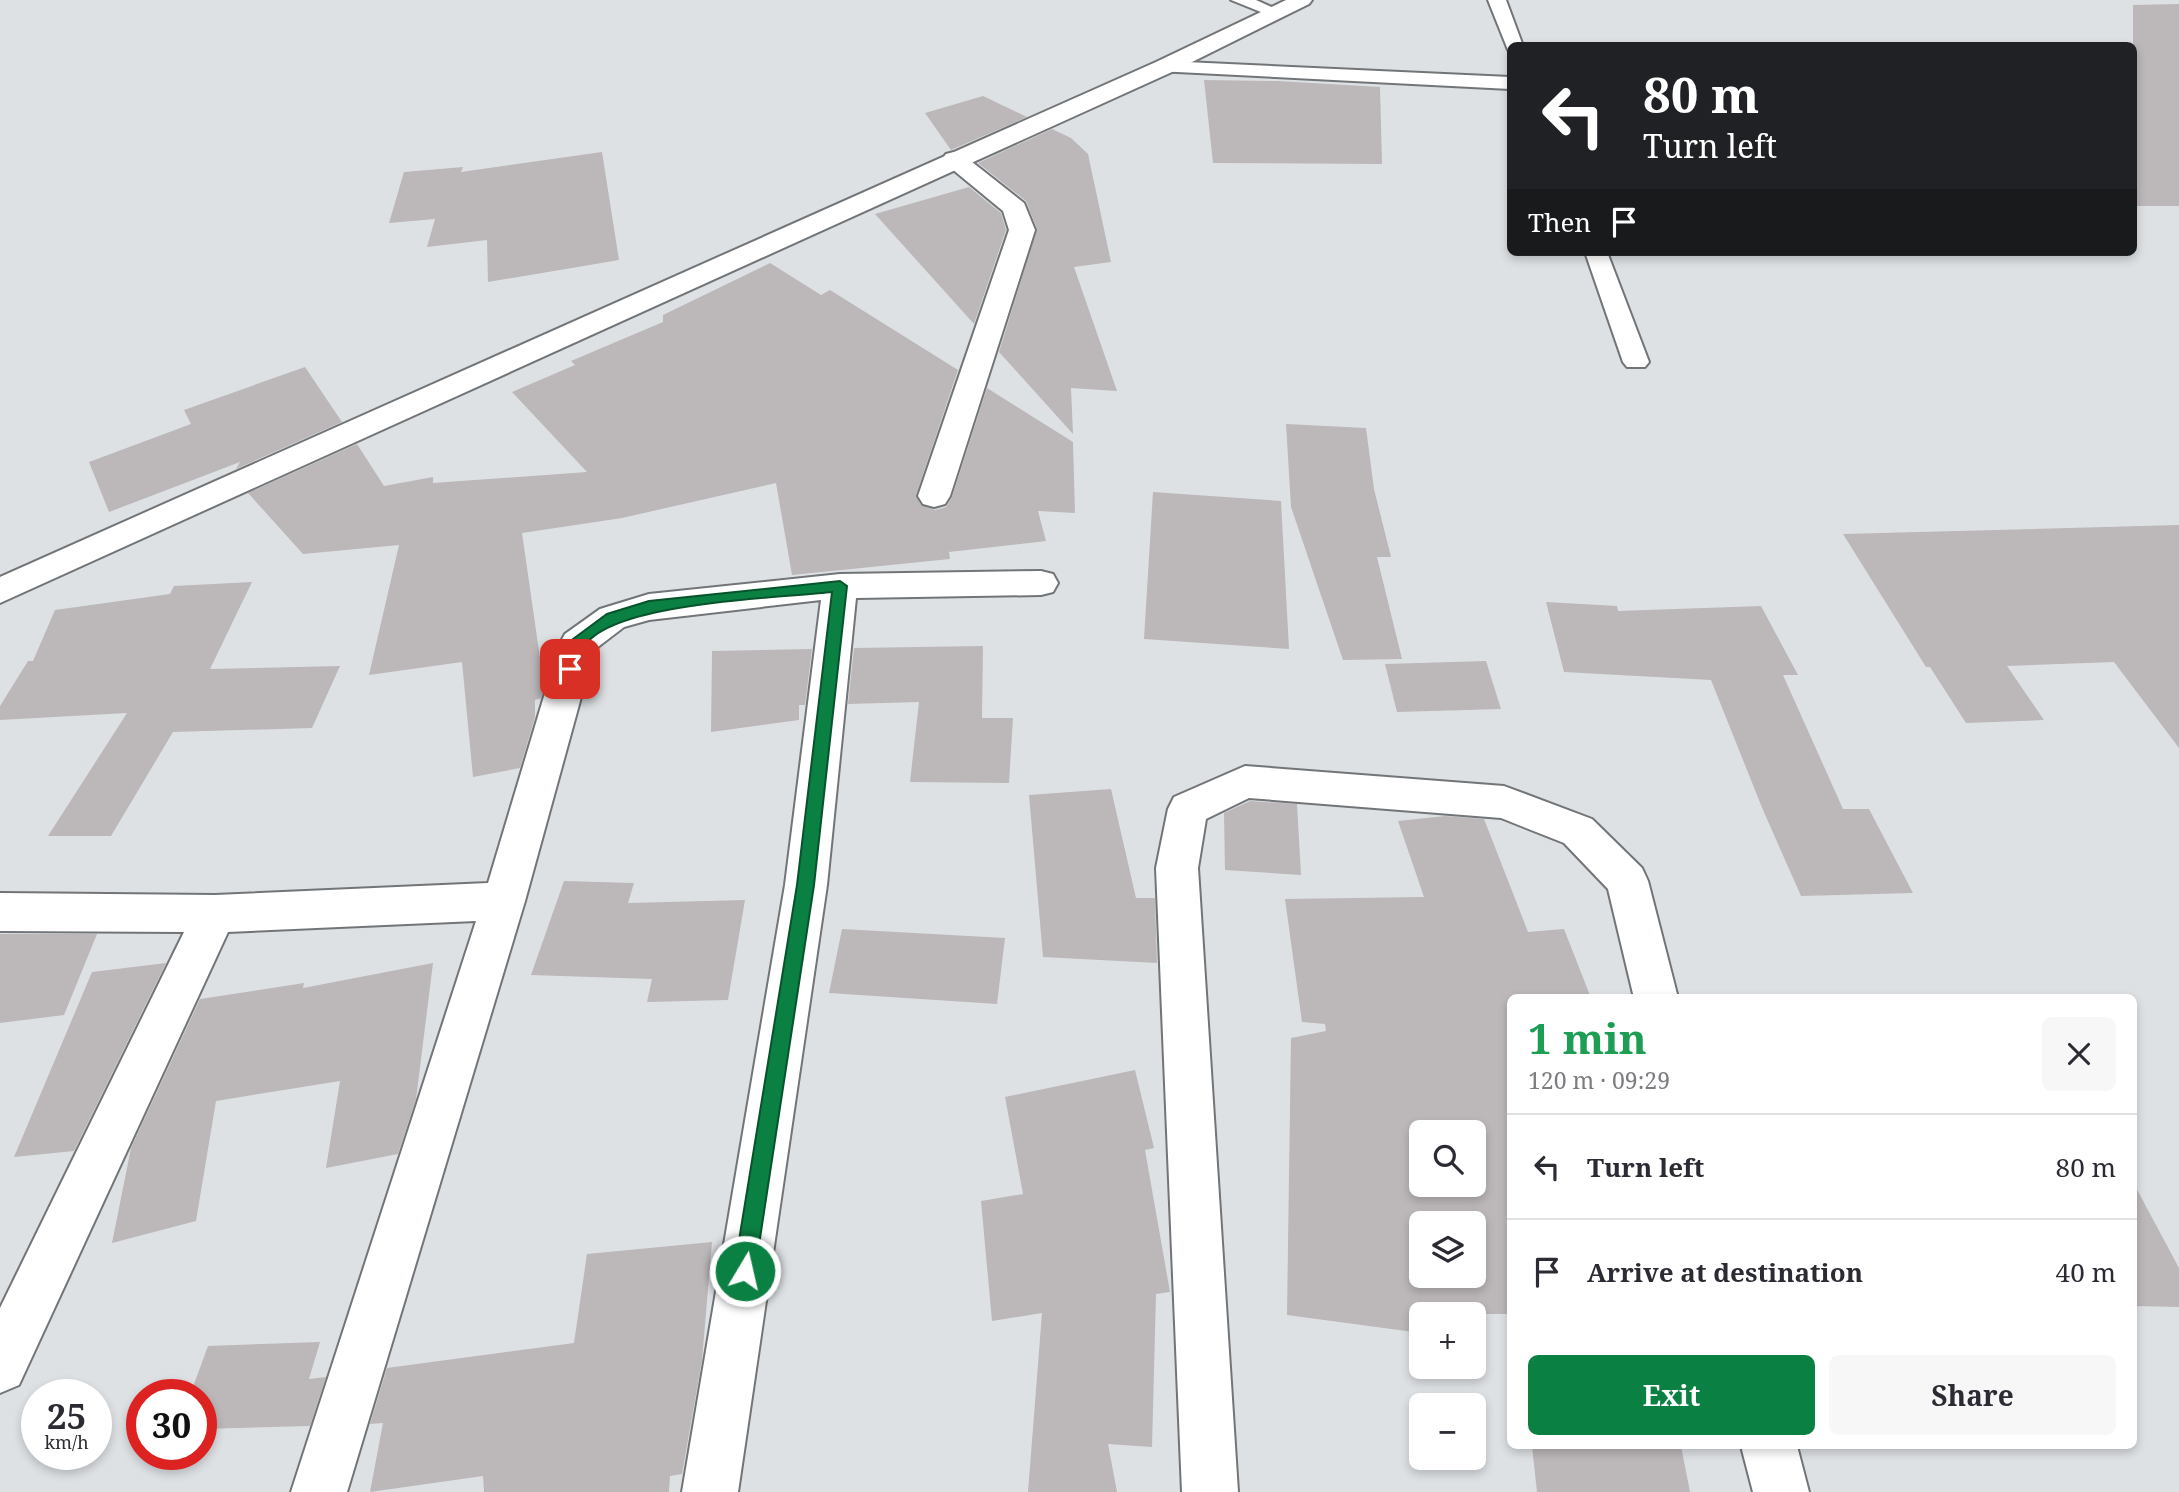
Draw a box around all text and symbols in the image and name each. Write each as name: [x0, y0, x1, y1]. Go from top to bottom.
text: 80 m: [1643, 61, 1759, 127]
icon: left: [1528, 70, 1619, 161]
text: Turn left: [1643, 124, 1777, 167]
icon: arrive: [1605, 203, 1643, 241]
text: Then: [1528, 204, 1591, 240]
pin: [540, 639, 600, 699]
icon: arrive: [551, 650, 589, 688]
text: 1 min: [1528, 1009, 1647, 1066]
button: close: [2042, 1017, 2116, 1091]
text: 120 m · 09:29: [1528, 1064, 1670, 1096]
map controls: [1409, 1120, 1486, 1470]
button: search: [1409, 1120, 1486, 1197]
icon: left: [1528, 1148, 1566, 1186]
text: Turn left: [1587, 1149, 1704, 1185]
text: 80 m: [2056, 1149, 2116, 1185]
button: layers: [1409, 1211, 1486, 1288]
position arrow: [708, 1234, 782, 1308]
icon: arrive: [1528, 1253, 1566, 1291]
text: Arrive at destination: [1587, 1254, 1863, 1290]
text: 40 m: [2056, 1254, 2116, 1290]
button: +: [1409, 1302, 1486, 1379]
button: Exit: [1528, 1355, 1815, 1435]
button: Share: [1829, 1355, 2116, 1435]
speed limit sign: 30: [126, 1379, 217, 1470]
text: 25: [47, 1392, 86, 1439]
button: −: [1409, 1393, 1486, 1470]
text: km/h: [44, 1430, 89, 1454]

